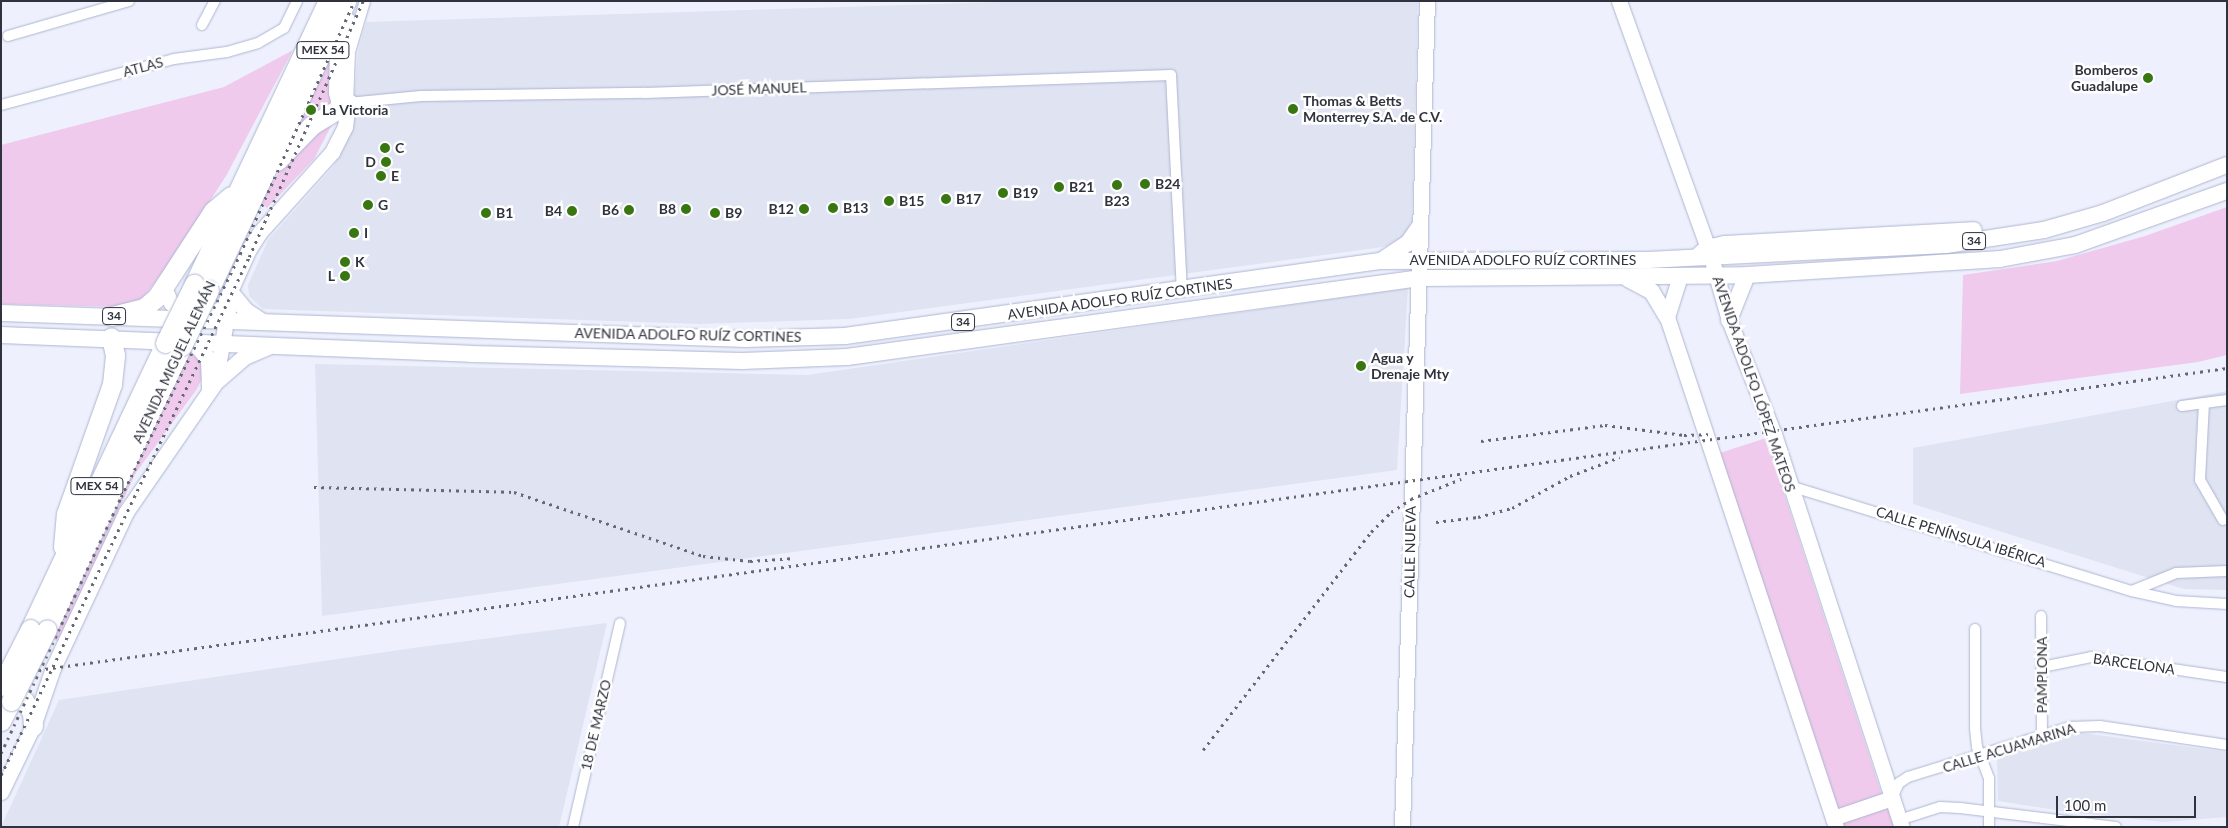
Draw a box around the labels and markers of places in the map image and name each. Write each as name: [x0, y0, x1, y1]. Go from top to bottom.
place label: Bomberos Guadalupe: [2071, 62, 2138, 94]
marker: Bomberos Guadalupe: [2142, 72, 2154, 84]
place label: Thomas & Betts Monterrey S.A. de C.V.: [1303, 93, 1443, 125]
place label: La Victoria: [322, 102, 389, 118]
marker: La Victoria: [304, 103, 318, 117]
marker: Thomas & Betts Monterrey S.A. de C.V.: [1287, 103, 1299, 115]
place label: C: [395, 140, 404, 156]
marker: C: [379, 142, 391, 154]
place label: D: [365, 154, 376, 170]
marker: D: [380, 156, 392, 168]
place label: E: [391, 168, 399, 184]
marker: E: [375, 170, 387, 182]
place label: B24: [1155, 176, 1180, 192]
marker: B24: [1139, 178, 1151, 190]
place label: B21: [1069, 179, 1094, 195]
marker: B23: [1111, 179, 1123, 191]
marker: B21: [1053, 181, 1065, 193]
place label: B19: [1013, 185, 1038, 201]
marker: B19: [997, 187, 1009, 199]
place label: B17: [956, 191, 981, 207]
place label: B15: [899, 193, 924, 209]
marker: B17: [940, 193, 952, 205]
place label: B23: [1104, 193, 1130, 209]
marker: B15: [883, 195, 895, 207]
place label: G: [378, 197, 388, 213]
marker: G: [362, 199, 374, 211]
place label: B13: [843, 200, 868, 216]
place label: B8: [659, 201, 676, 217]
place label: B12: [769, 201, 794, 217]
place label: B6: [602, 202, 619, 218]
marker: B13: [827, 202, 839, 214]
place label: B4: [545, 203, 562, 219]
marker: B8: [680, 203, 692, 215]
marker: B12: [798, 203, 810, 215]
marker: B6: [623, 204, 635, 216]
place label: B1: [496, 205, 513, 221]
marker: B4: [566, 205, 578, 217]
place label: B9: [725, 205, 742, 221]
marker: B1: [480, 207, 492, 219]
marker: B9: [709, 207, 721, 219]
place label: I: [364, 225, 368, 241]
marker: I: [348, 227, 360, 239]
place label: K: [355, 254, 365, 270]
marker: K: [339, 256, 351, 268]
place label: L: [328, 268, 335, 284]
marker: L: [339, 270, 351, 282]
place label: Agua y Drenaje Mty: [1371, 350, 1449, 382]
marker: Agua y Drenaje Mty: [1355, 360, 1367, 372]

